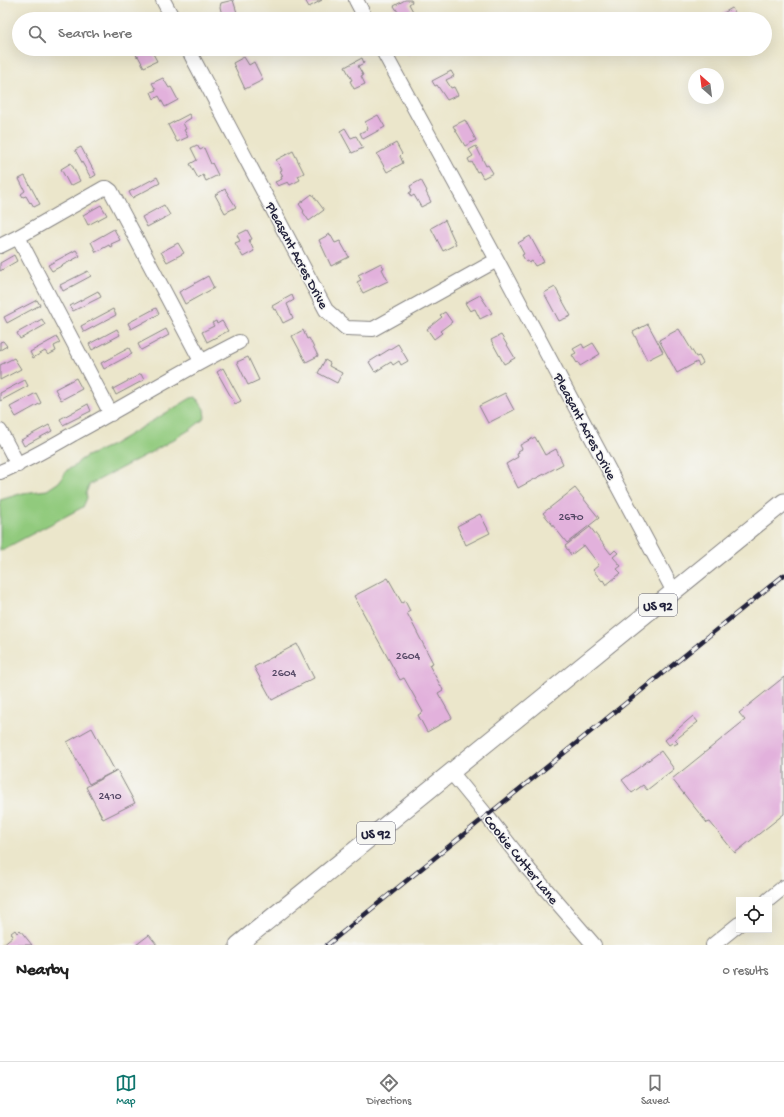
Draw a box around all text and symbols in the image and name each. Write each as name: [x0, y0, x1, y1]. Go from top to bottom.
search box: [12, 12, 772, 56]
icon: search: [26, 23, 48, 45]
text: Search here: [58, 25, 132, 43]
north arrow: [688, 68, 724, 104]
street label: Pleasant Acres Drive: [260, 199, 331, 313]
street label: Pleasant Acres Drive: [548, 370, 619, 484]
house number: 2670: [558, 511, 584, 525]
road number: US 92: [639, 594, 677, 616]
house number: 2604: [396, 650, 421, 664]
house number: 2604: [272, 667, 297, 681]
house number: 2410: [98, 790, 122, 804]
street label: Cookie Cutter Lane: [479, 813, 562, 909]
road number: US 92: [357, 822, 395, 844]
map controls: [736, 897, 772, 933]
button: locate: [736, 897, 772, 933]
text: Nearby: [16, 961, 69, 981]
text: 0 results: [722, 964, 768, 979]
tab: Map: [115, 1072, 137, 1108]
tab: Directions: [367, 1072, 411, 1108]
tab: Saved: [641, 1072, 669, 1108]

